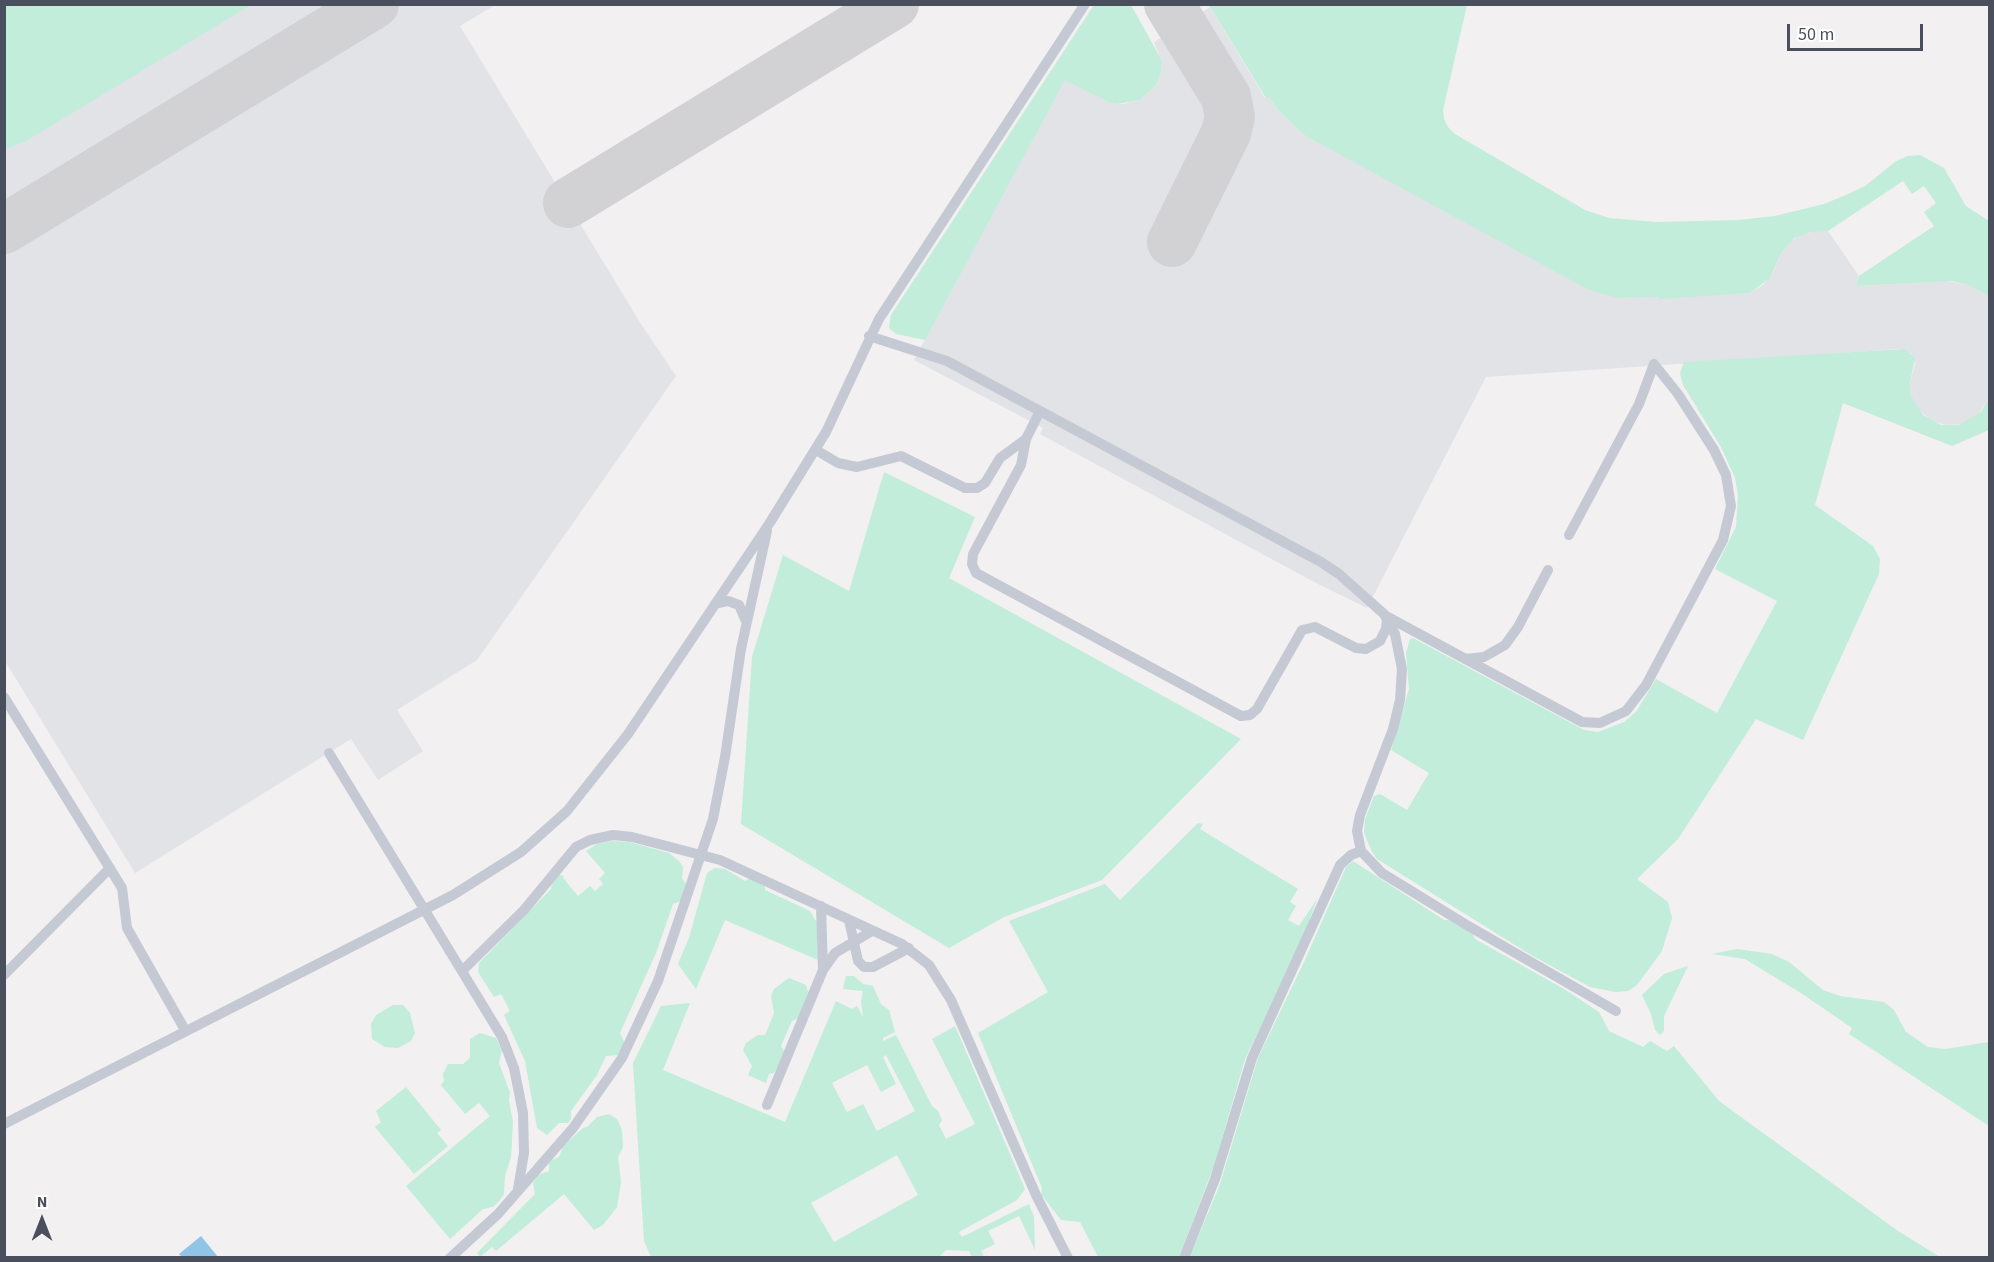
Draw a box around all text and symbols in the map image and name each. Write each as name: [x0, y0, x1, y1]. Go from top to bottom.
scale bar: [1790, 12, 1926, 50]
text: 50 m: [1798, 22, 1834, 47]
north arrow: [12, 1190, 72, 1250]
text: N: [37, 1191, 47, 1213]

